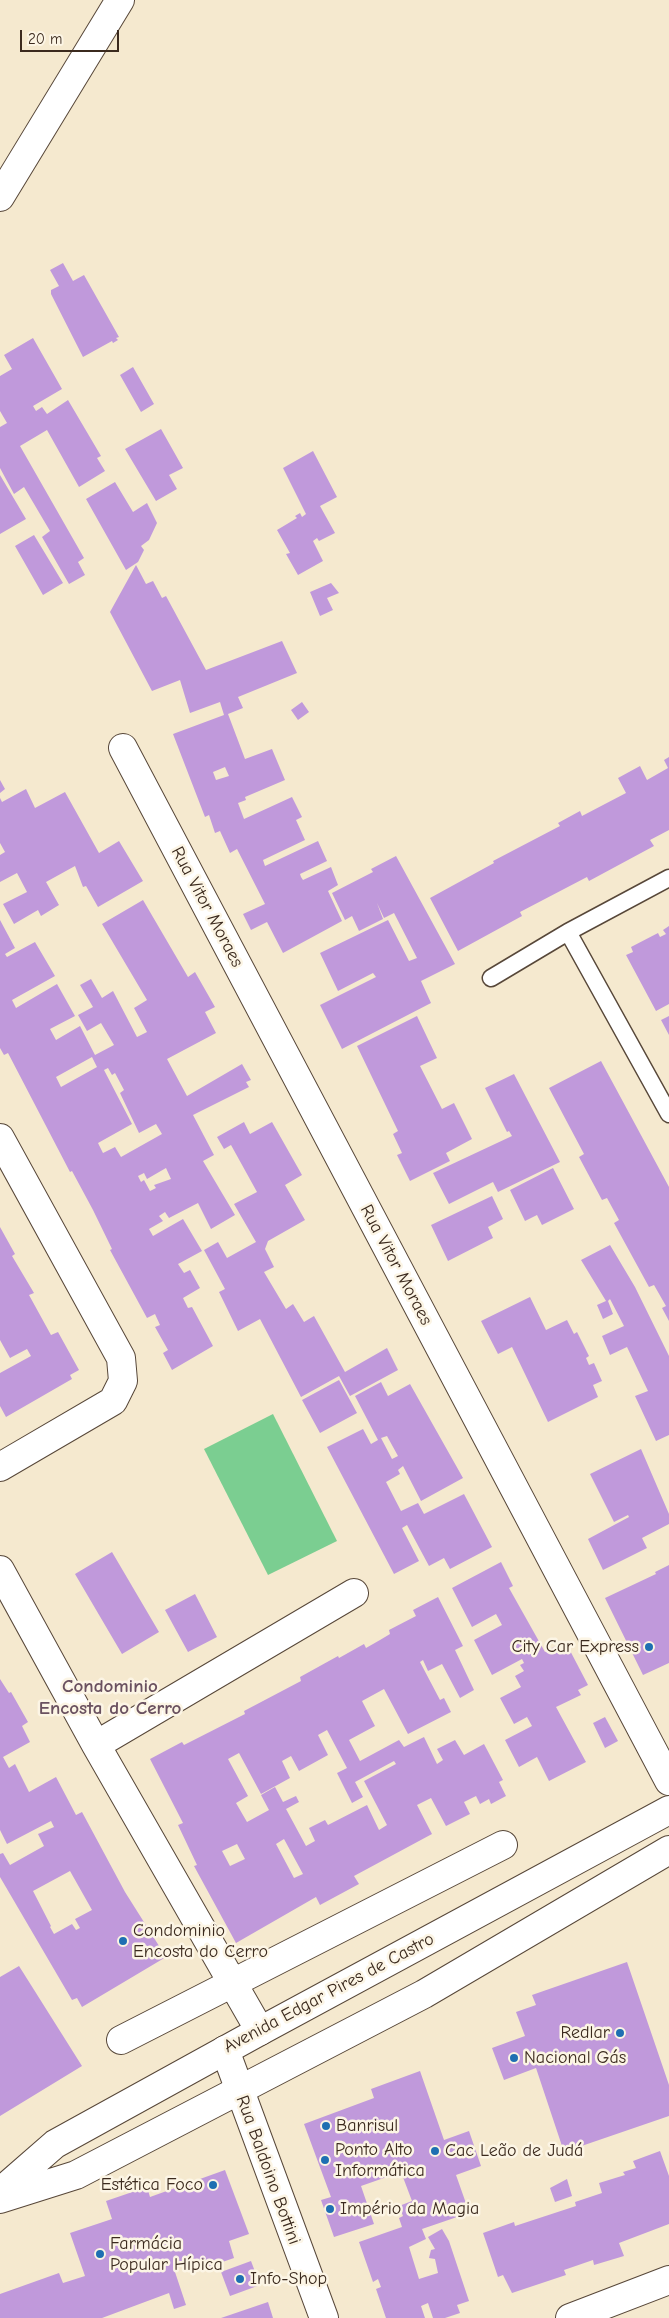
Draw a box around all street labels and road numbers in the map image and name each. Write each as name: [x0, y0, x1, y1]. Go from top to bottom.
street label: Rua Vitor Moraes: [166, 843, 248, 971]
street label: Rua Vitor Moraes: [355, 1201, 437, 1329]
street label: Avenida Edgar Pires de Castro: [220, 1928, 438, 2058]
street label: Rua Baldoino Bottini: [231, 2092, 305, 2248]

